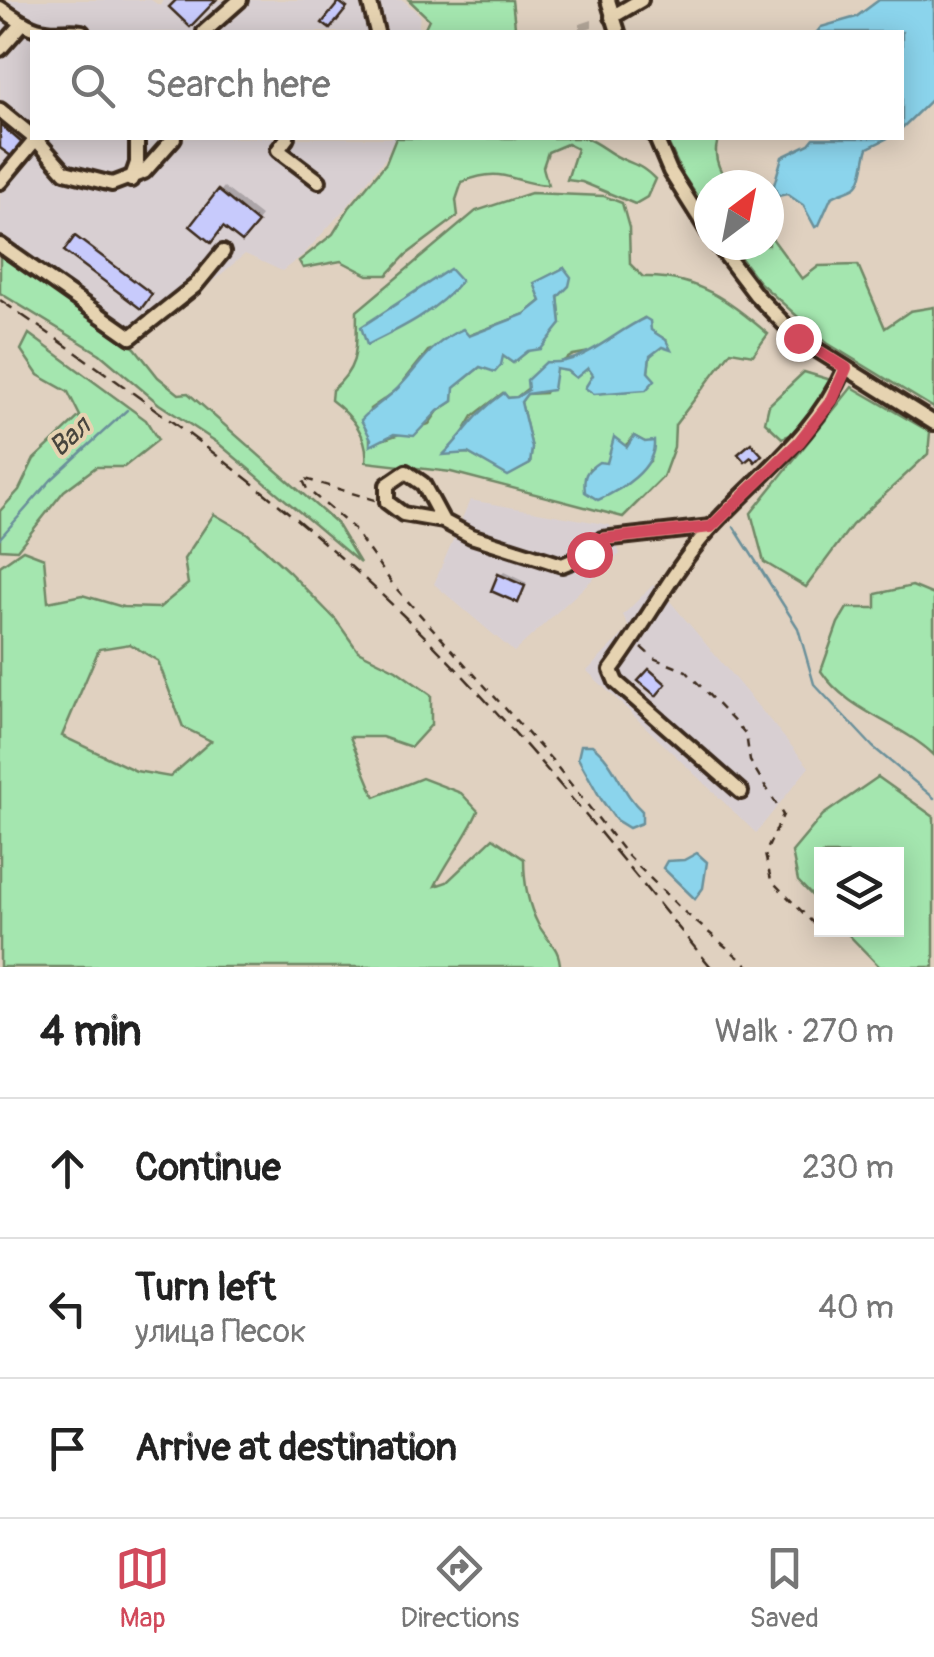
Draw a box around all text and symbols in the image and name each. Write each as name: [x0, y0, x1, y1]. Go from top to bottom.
search box: [30, 30, 904, 140]
icon: search: [65, 58, 120, 113]
text: Search here: [145, 61, 331, 109]
north arrow: [694, 170, 784, 260]
route end: [776, 316, 822, 362]
water label: Вал: [42, 408, 100, 465]
route start: [567, 532, 613, 578]
map controls: [814, 847, 904, 937]
button: layers: [814, 847, 904, 937]
text: 4 min: [40, 1006, 142, 1058]
text: Walk · 270 m: [715, 1012, 894, 1052]
icon: ahead: [40, 1141, 95, 1196]
text: Continue: [135, 1144, 281, 1192]
text: 230 m: [802, 1148, 894, 1188]
text: Turn left: [135, 1264, 276, 1312]
icon: left: [40, 1281, 95, 1336]
text: 40 m: [818, 1288, 894, 1328]
text: улица Песок: [135, 1312, 307, 1352]
icon: arrive: [40, 1421, 95, 1476]
text: Arrive at destination: [135, 1424, 457, 1472]
tab: Map: [115, 1541, 170, 1636]
tab: Directions: [400, 1541, 519, 1636]
tab: Saved: [749, 1541, 819, 1636]

